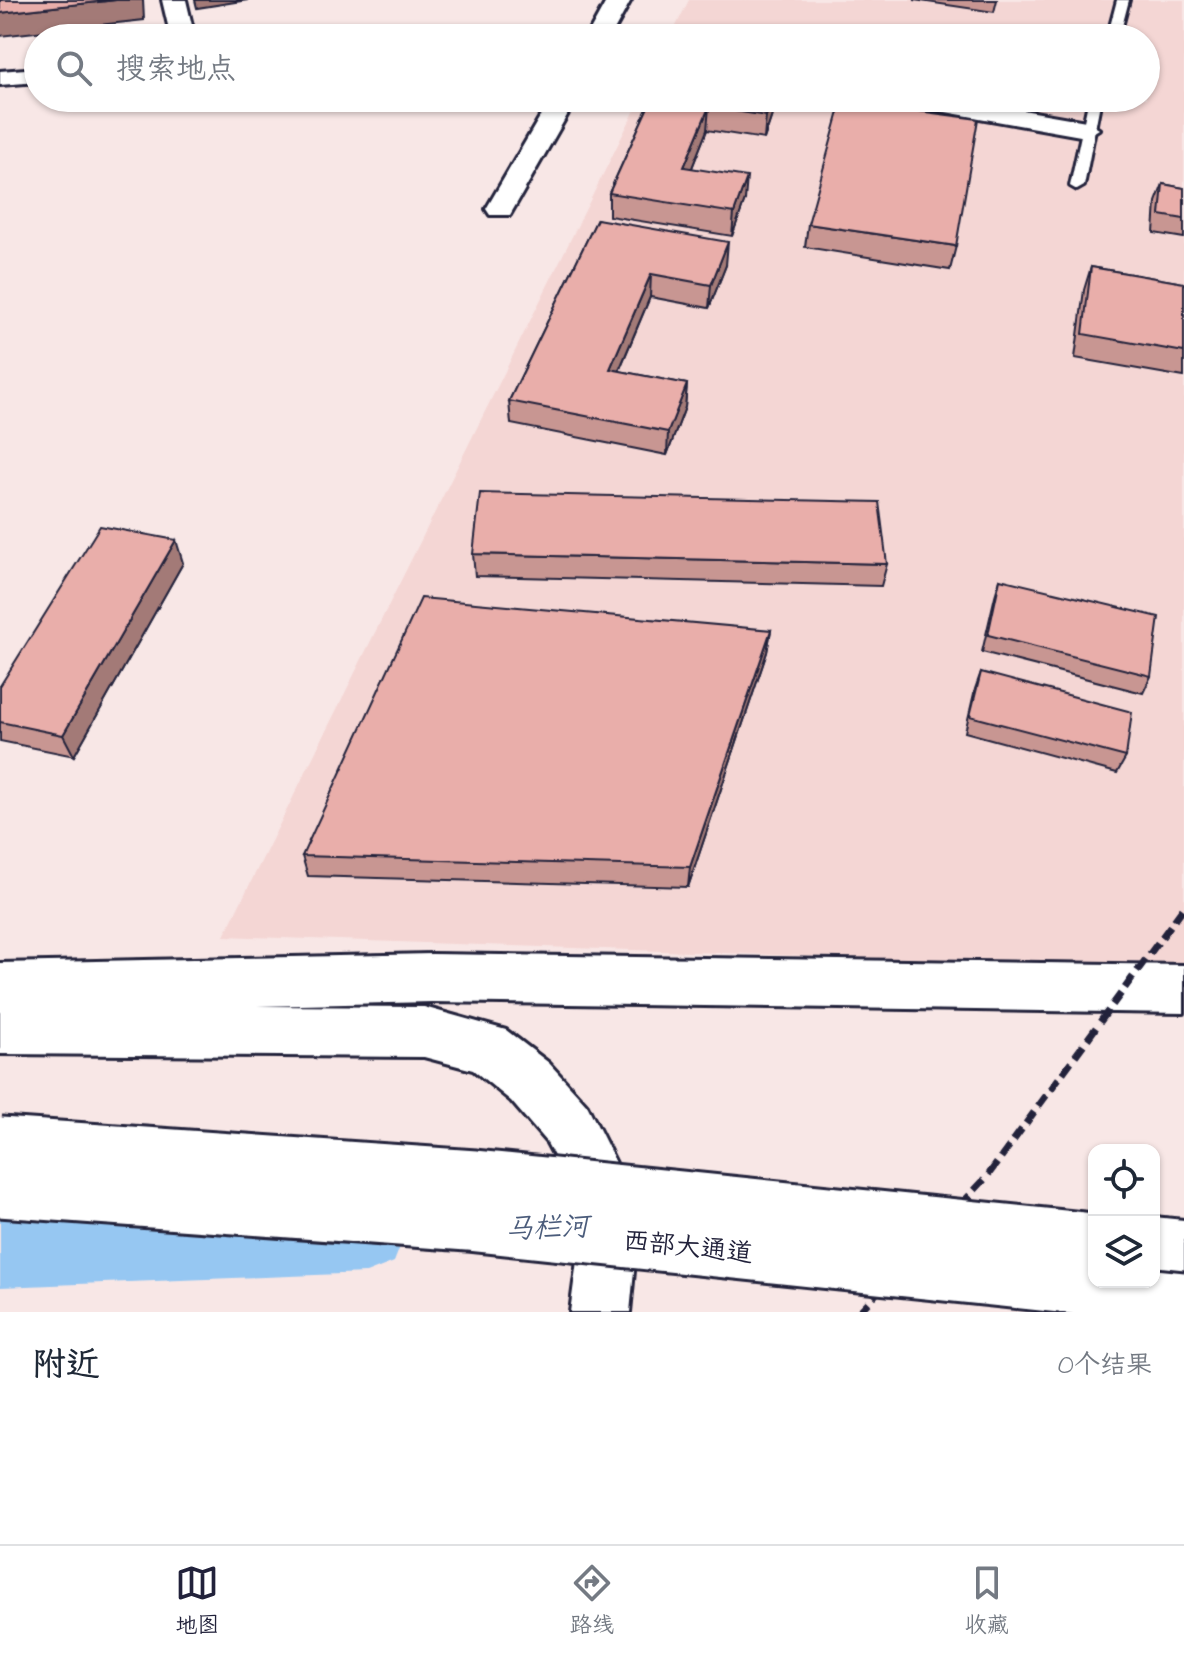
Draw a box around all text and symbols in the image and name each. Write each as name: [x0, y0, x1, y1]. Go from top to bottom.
search box: [24, 24, 1160, 112]
icon: search: [52, 46, 96, 90]
text: 搜索地点: [116, 48, 236, 90]
map controls: [1088, 1144, 1160, 1288]
button: locate: [1088, 1144, 1160, 1216]
water label: 马栏河: [504, 1207, 594, 1249]
button: layers: [1088, 1216, 1160, 1288]
street label: 西部大通道: [621, 1222, 755, 1272]
text: 附近: [32, 1341, 100, 1389]
text: 0个结果: [1058, 1347, 1152, 1383]
tab: 地图: [175, 1561, 219, 1641]
tab: 路线: [570, 1561, 614, 1641]
tab: 收藏: [965, 1561, 1009, 1641]

